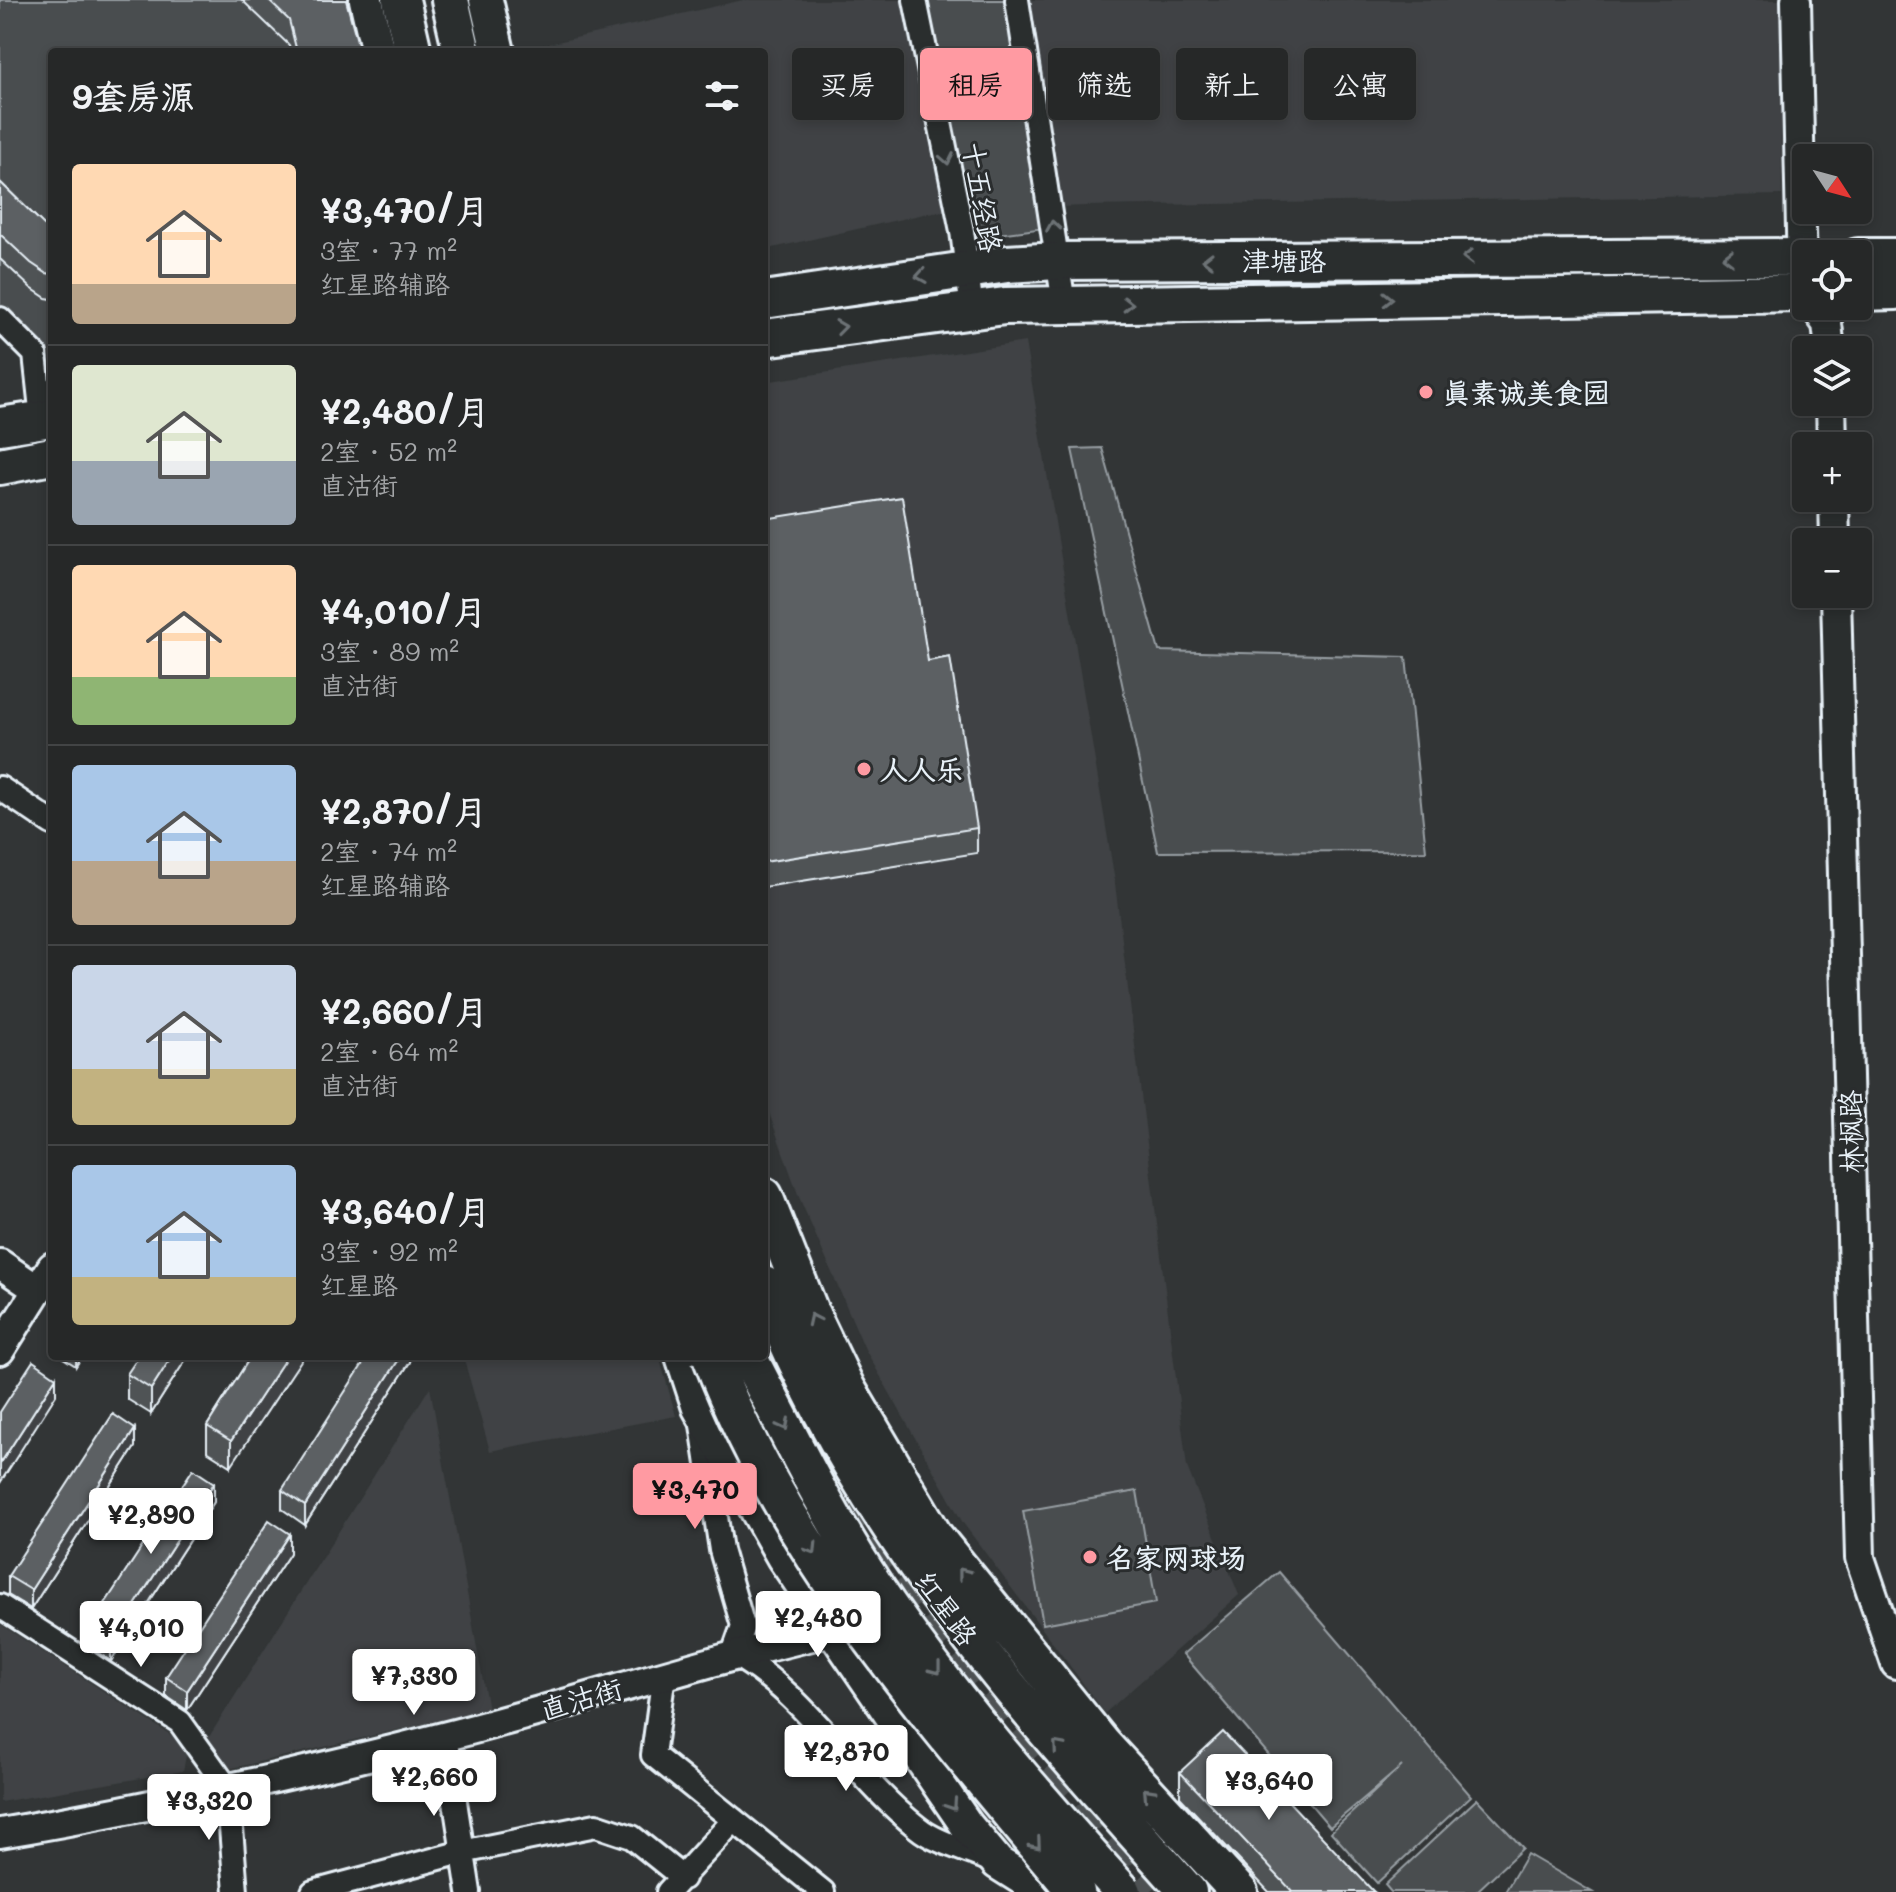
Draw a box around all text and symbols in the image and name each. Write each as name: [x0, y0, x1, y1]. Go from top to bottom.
chip: 买房: [792, 48, 904, 120]
chip: 租房: [920, 48, 1032, 120]
chip: 筛选: [1048, 48, 1160, 120]
chip: 新上: [1176, 48, 1288, 120]
chip: 公寓: [1304, 48, 1416, 120]
text: 9套房源: [72, 73, 194, 118]
icon: filters: [700, 74, 744, 118]
street label: 十五经路: [956, 139, 1010, 255]
north arrow: [1792, 144, 1872, 224]
map controls: [1792, 144, 1872, 608]
one-way arrow: [938, 152, 955, 166]
text: ¥3,470/月: [320, 187, 489, 232]
icon: home: [136, 196, 232, 292]
one-way arrow: [1045, 220, 1062, 233]
text: 3室 · 77 m²: [320, 233, 457, 267]
button: locate: [1792, 240, 1872, 320]
street label: 津塘路: [1242, 242, 1326, 278]
one-way arrow: [1461, 248, 1474, 266]
one-way arrow: [1721, 248, 1734, 266]
one-way arrow: [1201, 252, 1214, 269]
text: 红星路辅路: [320, 267, 450, 301]
one-way arrow: [914, 267, 928, 284]
one-way arrow: [1382, 291, 1395, 308]
one-way arrow: [1122, 295, 1135, 313]
one-way arrow: [835, 319, 848, 336]
button: layers: [1792, 336, 1872, 416]
place label: 真素诚美食园: [1442, 374, 1610, 410]
marker: 真素诚美食园: [1417, 383, 1435, 401]
text: ¥2,480/月: [320, 388, 490, 433]
icon: home: [136, 397, 232, 493]
button: +: [1792, 432, 1872, 512]
text: 2室 · 52 m²: [320, 434, 457, 468]
text: 直沽街: [320, 468, 398, 502]
button: −: [1792, 528, 1872, 608]
text: ¥4,010/月: [320, 588, 487, 633]
icon: home: [136, 597, 232, 693]
text: 3室 · 89 m²: [320, 634, 459, 668]
text: 直沽街: [320, 668, 398, 702]
place label: 人人乐: [880, 751, 964, 787]
marker: 人人乐: [855, 760, 873, 778]
text: ¥2,870/月: [320, 788, 487, 833]
icon: home: [136, 797, 232, 893]
text: 2室 · 74 m²: [320, 834, 457, 868]
text: 红星路辅路: [320, 868, 450, 902]
text: ¥2,660/月: [320, 988, 489, 1033]
icon: home: [136, 997, 232, 1093]
text: 2室 · 64 m²: [320, 1034, 458, 1068]
text: 直沽街: [320, 1068, 398, 1102]
street label: 林枫路: [1831, 1090, 1869, 1174]
text: ¥3,640/月: [320, 1188, 491, 1233]
icon: home: [136, 1197, 232, 1293]
text: 3室 · 92 m²: [320, 1234, 458, 1268]
text: 红星路: [320, 1268, 398, 1302]
one-way arrow: [807, 1312, 823, 1327]
one-way arrow: [775, 1417, 790, 1431]
pin: ¥3,470: [630, 1463, 760, 1531]
text: ¥3,470: [651, 1472, 739, 1506]
pin: ¥2,890: [86, 1488, 216, 1556]
text: ¥2,890: [107, 1497, 195, 1531]
place label: 名家网球场: [1106, 1539, 1246, 1575]
one-way arrow: [802, 1540, 817, 1554]
marker: 名家网球场: [1081, 1548, 1099, 1566]
street label: 红星路: [908, 1563, 986, 1653]
one-way arrow: [959, 1567, 973, 1582]
pin: ¥2,480: [753, 1591, 883, 1659]
text: ¥2,480: [774, 1600, 862, 1634]
pin: ¥4,010: [76, 1601, 206, 1669]
text: ¥4,010: [98, 1610, 184, 1644]
pin: ¥7,330: [349, 1649, 479, 1717]
text: ¥7,330: [370, 1658, 458, 1692]
one-way arrow: [926, 1660, 941, 1674]
street label: 直沽街: [536, 1669, 626, 1727]
pin: ¥2,870: [781, 1725, 911, 1793]
text: ¥2,870: [803, 1734, 889, 1768]
one-way arrow: [1053, 1740, 1068, 1755]
pin: ¥2,660: [369, 1750, 499, 1818]
pin: ¥3,640: [1204, 1754, 1334, 1822]
text: ¥2,660: [390, 1759, 478, 1793]
text: ¥3,640: [1224, 1763, 1314, 1797]
pin: ¥3,320: [144, 1774, 274, 1842]
text: ¥3,320: [165, 1783, 253, 1817]
one-way arrow: [1143, 1788, 1157, 1803]
one-way arrow: [942, 1797, 957, 1811]
one-way arrow: [1026, 1835, 1041, 1849]

